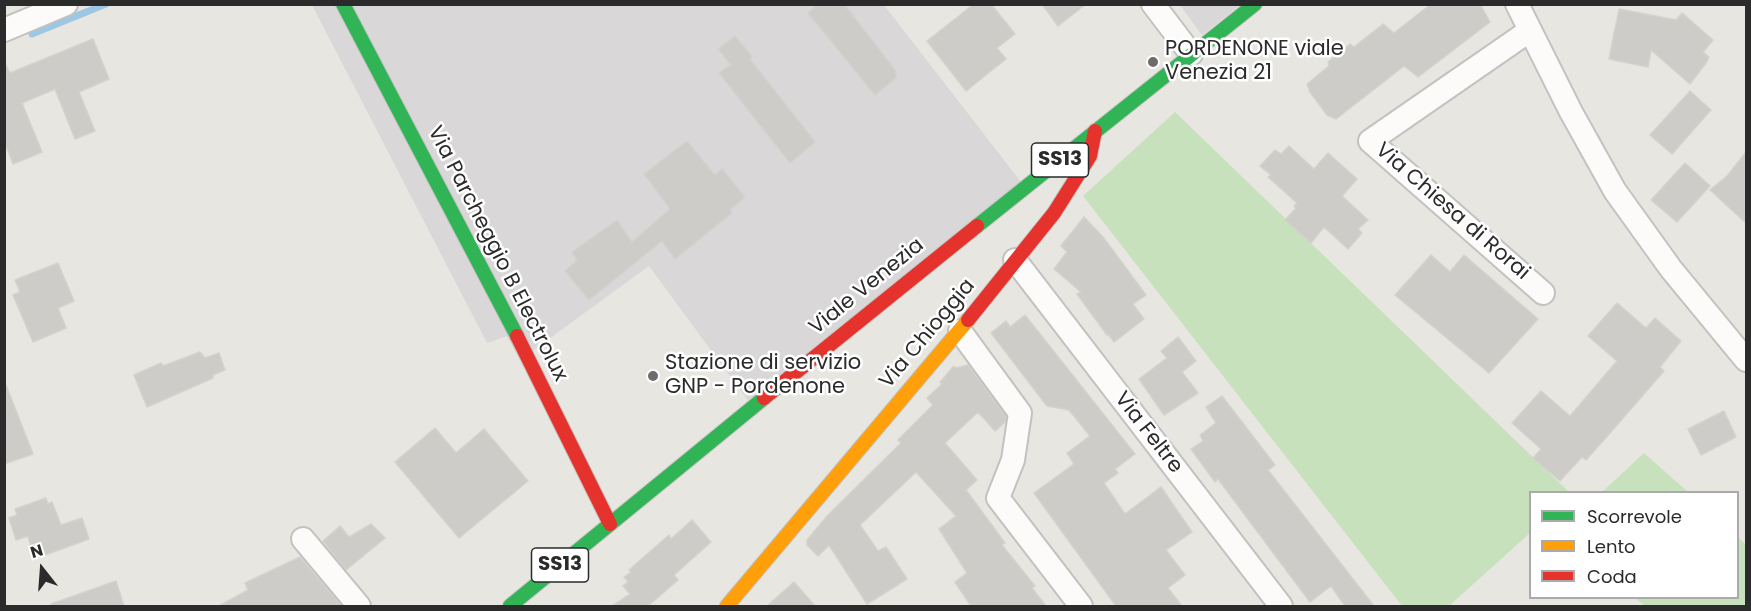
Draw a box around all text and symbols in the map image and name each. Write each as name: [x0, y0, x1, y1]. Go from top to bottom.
place label: PORDENONE viale Venezia 21: [1165, 37, 1344, 87]
marker: PORDENONE viale Venezia 21: [1146, 55, 1160, 69]
street label: Via Parcheggio B Electrolux: [422, 122, 572, 386]
street label: Via Chiesa di Rorai: [1370, 138, 1534, 286]
road number: SS13: [1032, 143, 1088, 177]
street label: Viale Venezia: [805, 233, 929, 341]
street label: Via Chioggia: [875, 274, 981, 394]
place label: Stazione di servizio GNP - Pordenone: [665, 351, 861, 401]
marker: Stazione di servizio GNP - Pordenone: [646, 369, 660, 383]
street label: Via Feltre: [1108, 387, 1188, 479]
legend: [1529, 491, 1739, 599]
text: Scorrevole: [1587, 504, 1682, 529]
text: Lento: [1587, 534, 1636, 559]
north arrow: [12, 539, 72, 599]
text: N: [27, 539, 46, 564]
road number: SS13: [532, 548, 588, 582]
text: Coda: [1587, 564, 1637, 589]

